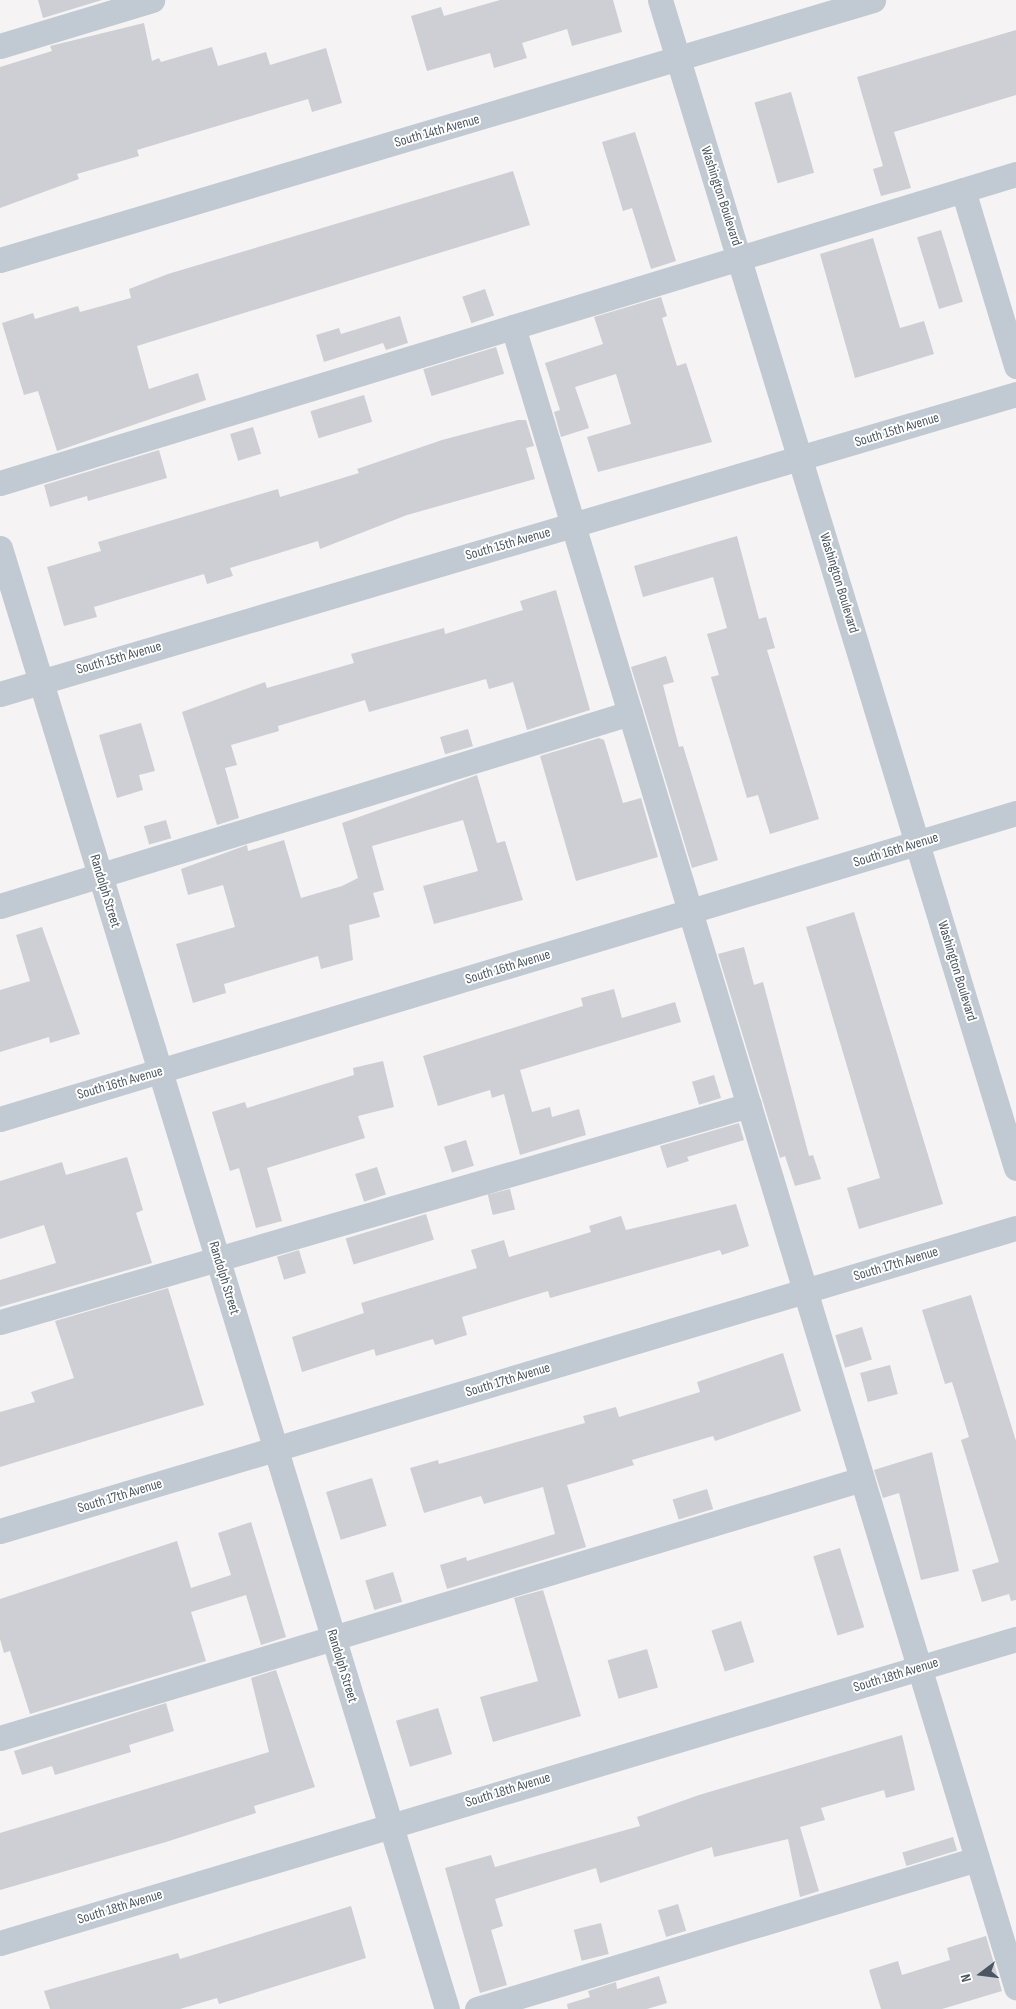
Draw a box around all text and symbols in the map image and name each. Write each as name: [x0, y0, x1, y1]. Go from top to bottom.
street label: South 14th Avenue: [393, 111, 481, 151]
street label: Washington Boulevard: [697, 144, 745, 248]
street label: South 15th Avenue: [853, 409, 941, 451]
street label: South 15th Avenue: [464, 524, 552, 564]
street label: Washington Boulevard: [816, 531, 862, 635]
street label: South 15th Avenue: [75, 638, 163, 678]
street label: South 16th Avenue: [852, 829, 940, 871]
street label: Randolph Street: [86, 852, 124, 930]
street label: Washington Boulevard: [934, 919, 980, 1023]
street label: South 16th Avenue: [464, 946, 552, 988]
street label: South 16th Avenue: [75, 1063, 165, 1103]
street label: Randolph Street: [205, 1239, 243, 1317]
street label: South 17th Avenue: [852, 1243, 940, 1285]
street label: South 17th Avenue: [464, 1359, 552, 1401]
street label: South 17th Avenue: [76, 1475, 164, 1517]
street label: Randolph Street: [323, 1627, 361, 1705]
street label: South 18th Avenue: [852, 1654, 940, 1696]
street label: South 18th Avenue: [464, 1769, 552, 1811]
street label: South 18th Avenue: [76, 1886, 164, 1928]
north arrow: [956, 1949, 1006, 1999]
text: N: [957, 1972, 975, 1984]

